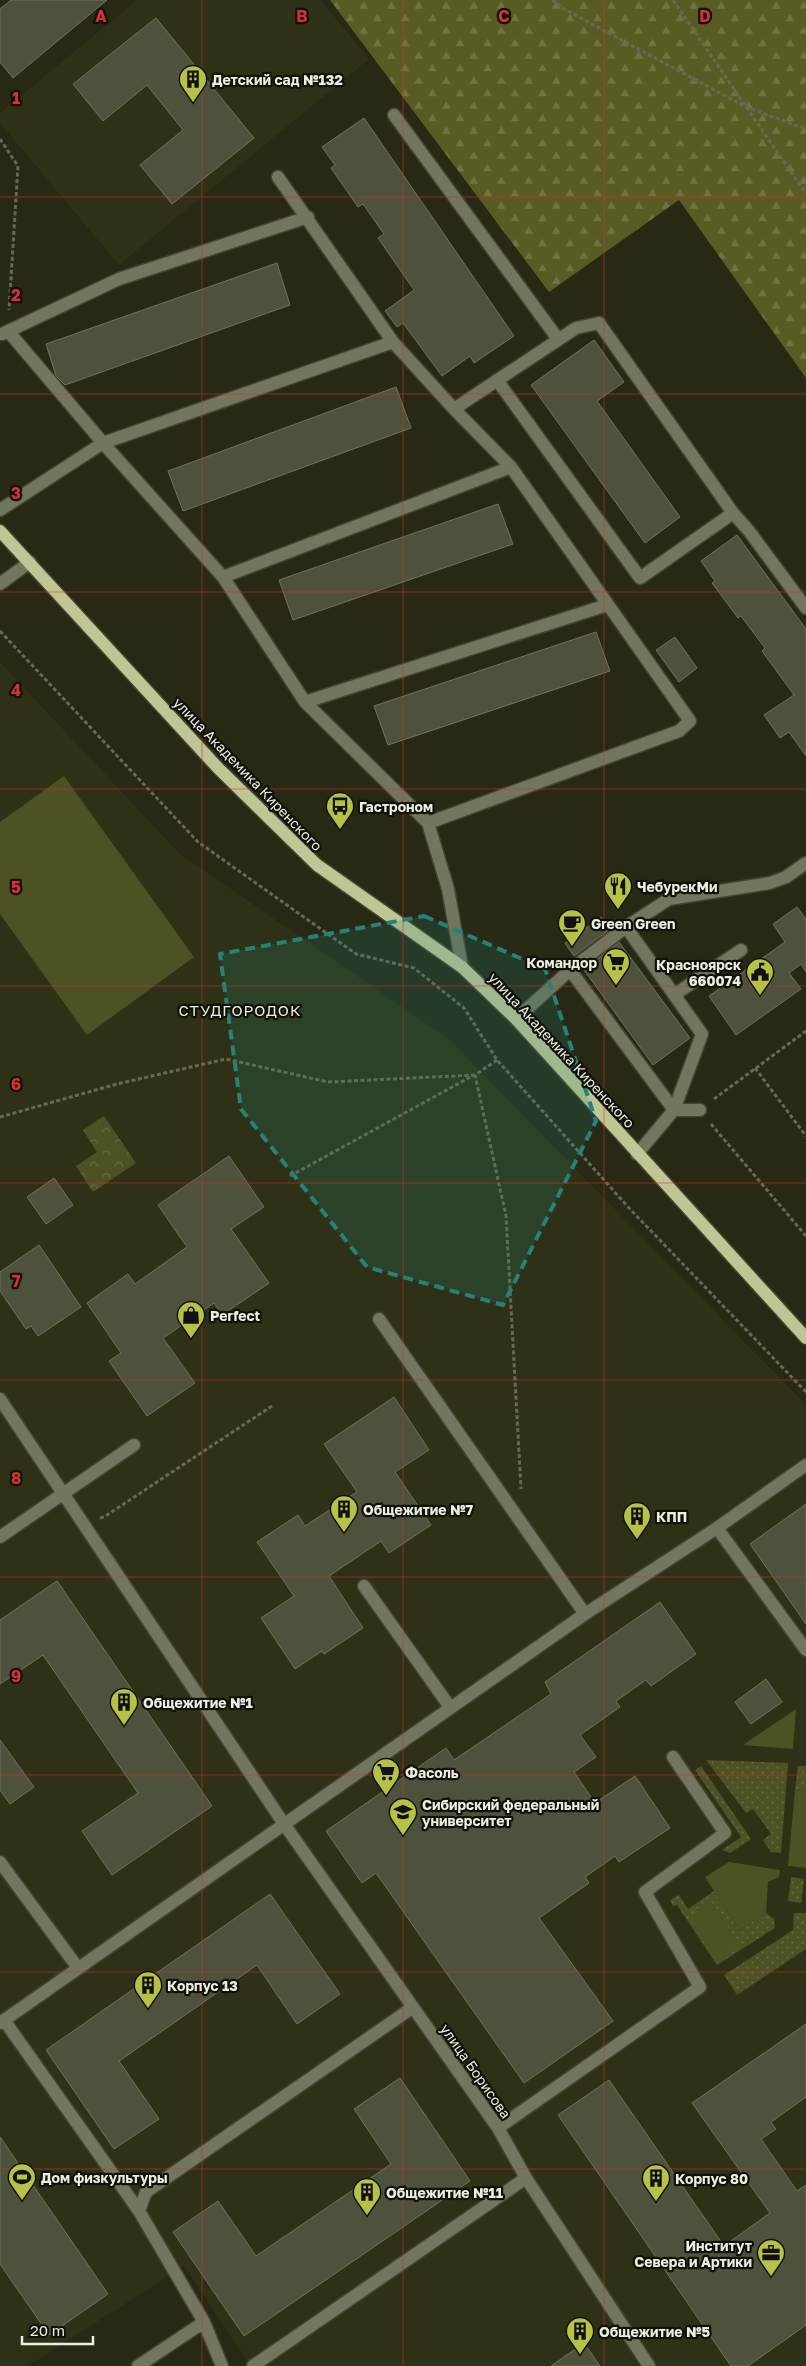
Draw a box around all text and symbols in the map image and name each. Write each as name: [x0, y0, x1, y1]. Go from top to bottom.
text: A: [95, 6, 107, 26]
text: B: [296, 6, 308, 26]
text: C: [498, 6, 510, 26]
text: D: [699, 6, 711, 26]
building icon: Детский сад №132: [178, 64, 208, 103]
place label: Детский сад №132: [212, 71, 343, 88]
text: 1: [12, 88, 20, 108]
text: 2: [11, 285, 21, 305]
text: 3: [11, 483, 21, 503]
text: 4: [11, 680, 21, 700]
street label: улица Академика Киренского: [170, 694, 326, 854]
bus stop icon: Гастроном: [325, 791, 355, 830]
place label: Гастроном: [359, 798, 433, 815]
restaurant icon: ЧебурекМи: [603, 871, 633, 910]
text: 5: [11, 877, 21, 897]
place label: ЧебурекМи: [637, 878, 717, 895]
cafe icon: Green Green: [557, 908, 587, 947]
place label: Green Green: [591, 915, 676, 932]
supermarket icon: Командор: [601, 947, 631, 986]
place label: Командор: [526, 954, 597, 971]
place label: Красноярск 660074: [656, 956, 741, 989]
public building icon: Красноярск 660074: [745, 957, 775, 996]
street label: улица Академика Киренского: [485, 969, 639, 1131]
district label: СТУДГОРОДОК: [179, 1001, 301, 1019]
text: 6: [11, 1074, 21, 1094]
text: 7: [12, 1271, 21, 1291]
shop icon: Perfect: [176, 1300, 206, 1339]
place label: Perfect: [210, 1307, 261, 1324]
text: 8: [11, 1468, 21, 1488]
building icon: Общежитие №7: [329, 1494, 359, 1533]
place label: Общежитие №7: [363, 1501, 474, 1518]
building icon: КПП: [622, 1501, 652, 1540]
place label: КПП: [656, 1508, 687, 1525]
text: 9: [11, 1666, 21, 1686]
building icon: Общежитие №1: [109, 1687, 139, 1726]
place label: Общежитие №1: [143, 1694, 253, 1711]
supermarket icon: Фасоль: [371, 1757, 401, 1796]
place label: Фасоль: [405, 1764, 459, 1781]
place label: Сибирский федеральный университет: [422, 1796, 599, 1829]
school or university icon: Сибирский федеральный университет: [388, 1797, 418, 1836]
building icon: Корпус 13: [133, 1970, 163, 2009]
place label: Корпус 13: [167, 1977, 238, 1994]
street label: улица Борисова: [437, 2021, 515, 2121]
sports icon: Дом физкультуры: [7, 2162, 37, 2201]
building icon: Корпус 80: [641, 2163, 671, 2202]
place label: Дом физкультуры: [41, 2169, 168, 2186]
place label: Корпус 80: [675, 2170, 748, 2187]
building icon: Общежитие №11: [352, 2177, 382, 2216]
place label: Общежитие №11: [386, 2184, 503, 2201]
place label: Институт Севера и Артики: [634, 2237, 752, 2270]
office icon: Институт Севера и Артики: [756, 2238, 786, 2277]
scale bar: [22, 2314, 94, 2346]
building icon: Общежитие №5: [565, 2316, 595, 2355]
text: 20 m: [30, 2321, 65, 2339]
place label: Общежитие №5: [599, 2323, 711, 2340]

